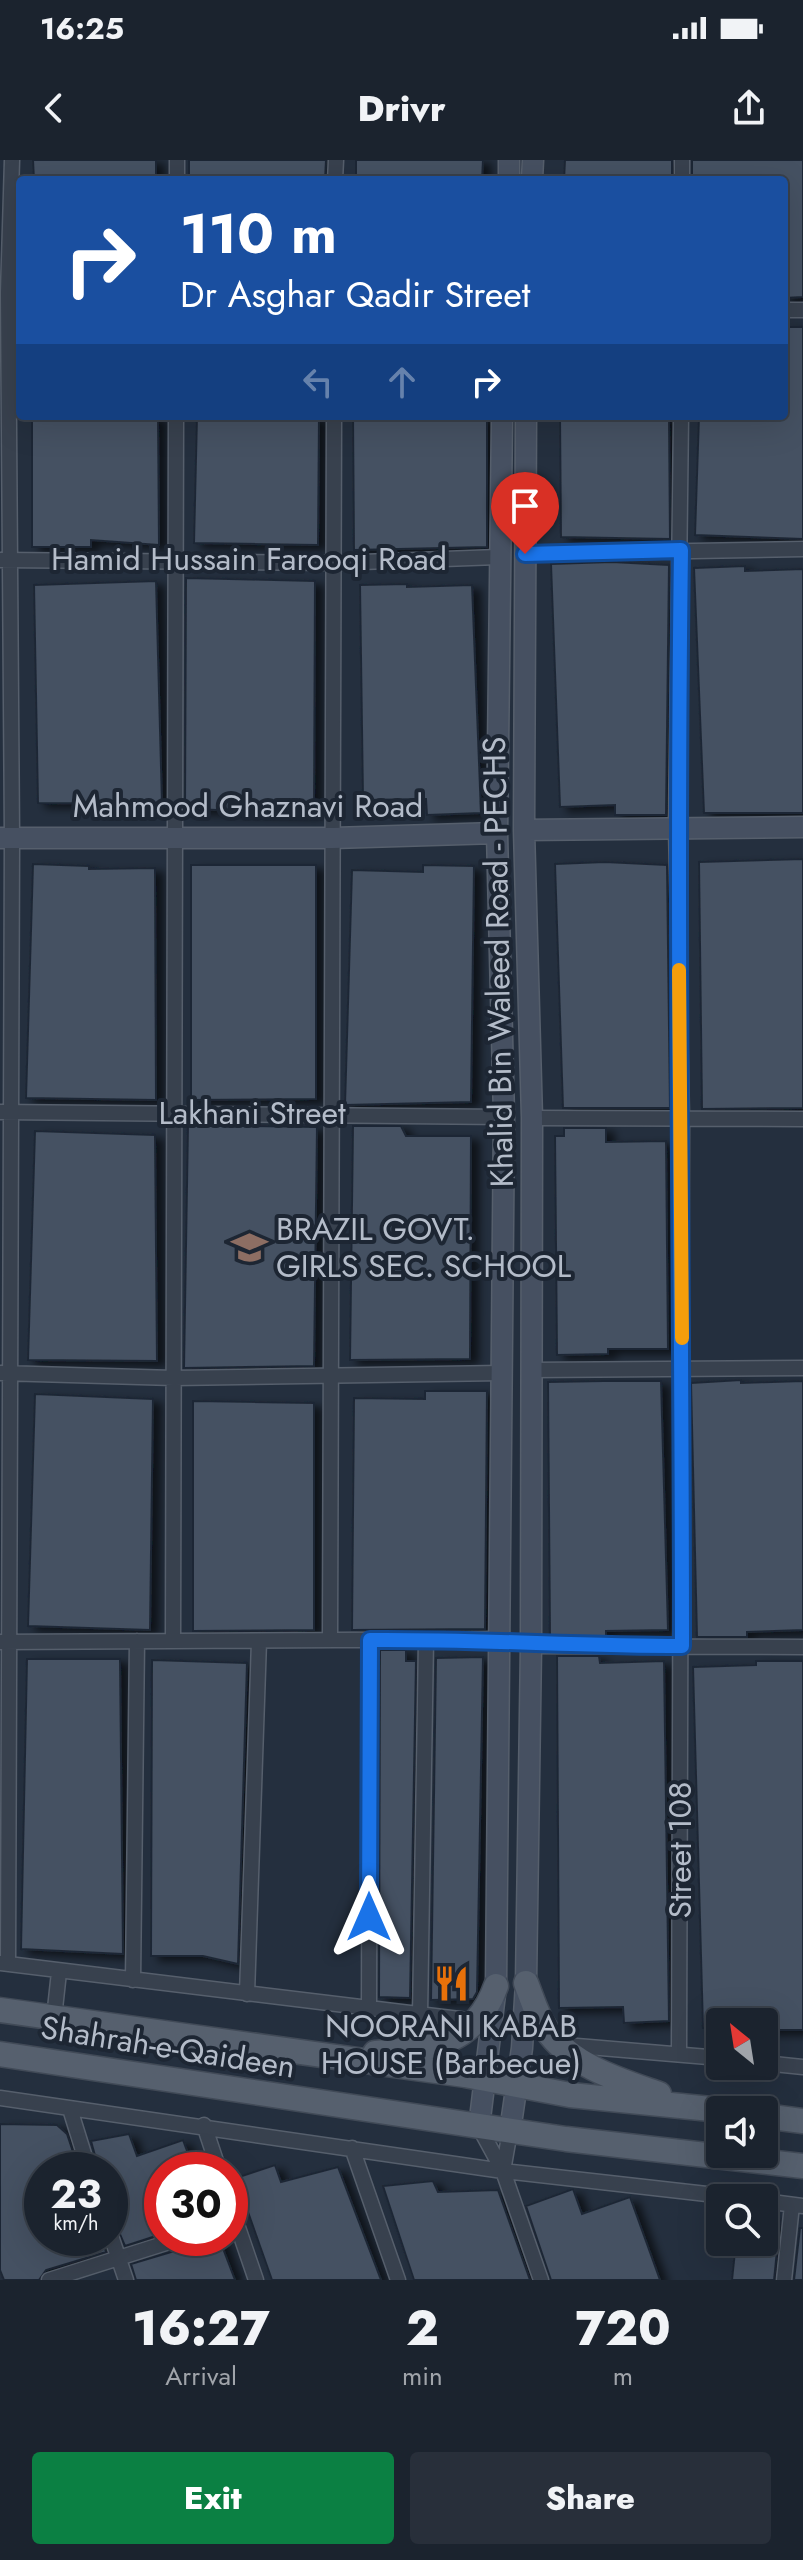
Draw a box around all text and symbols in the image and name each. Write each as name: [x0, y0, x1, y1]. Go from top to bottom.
text: 16:25: [40, 7, 124, 50]
text: Drivr: [357, 82, 446, 134]
icon: back: [32, 86, 76, 130]
icon: share: [727, 86, 771, 130]
text: 110 m: [180, 193, 337, 274]
icon: right: [48, 208, 152, 312]
text: Dr Asghar Qadir Street: [180, 268, 530, 320]
icon: left: [296, 360, 340, 404]
icon: ahead: [380, 360, 424, 404]
icon: right: [464, 360, 508, 404]
pin: [491, 472, 559, 554]
icon: arrive: [503, 484, 547, 528]
street label: Hamid Hussain Farooqi Road: [51, 536, 447, 582]
street label: Khalid Bin Waleed Road - PECHS: [471, 736, 525, 1188]
street label: Mahmood Ghaznavi Road: [73, 783, 423, 829]
street label: Lakhani Street: [158, 1090, 346, 1136]
place label: BRAZIL GOVT. GIRLS SEC. SCHOOL: [276, 1206, 572, 1289]
school or university icon: BRAZIL GOVT. GIRLS SEC. SCHOOL: [231, 1228, 269, 1266]
street label: Street 108: [657, 1781, 703, 1919]
position arrow: [327, 1875, 411, 1959]
restaurant icon: NOORANI KABAB HOUSE (Barbecue): [432, 1965, 470, 2003]
place label: NOORANI KABAB HOUSE (Barbecue): [321, 2003, 581, 2086]
street label: Shahrah-e-Qaideen: [38, 2004, 298, 2090]
north arrow: [706, 2008, 778, 2080]
map controls: [706, 2008, 778, 2256]
button: sound: [706, 2096, 778, 2168]
speed limit sign: 30: [144, 2152, 248, 2256]
text: 23: [50, 2165, 102, 2223]
button: search: [706, 2184, 778, 2256]
text: km/h: [53, 2209, 99, 2238]
text: 16:27: [132, 2294, 270, 2363]
text: 2: [406, 2294, 439, 2363]
text: 720: [575, 2294, 671, 2363]
text: Arrival: [165, 2357, 237, 2395]
text: min: [402, 2357, 443, 2395]
text: m: [613, 2357, 633, 2395]
button: Exit: [32, 2452, 394, 2544]
button: Share: [410, 2452, 771, 2544]

